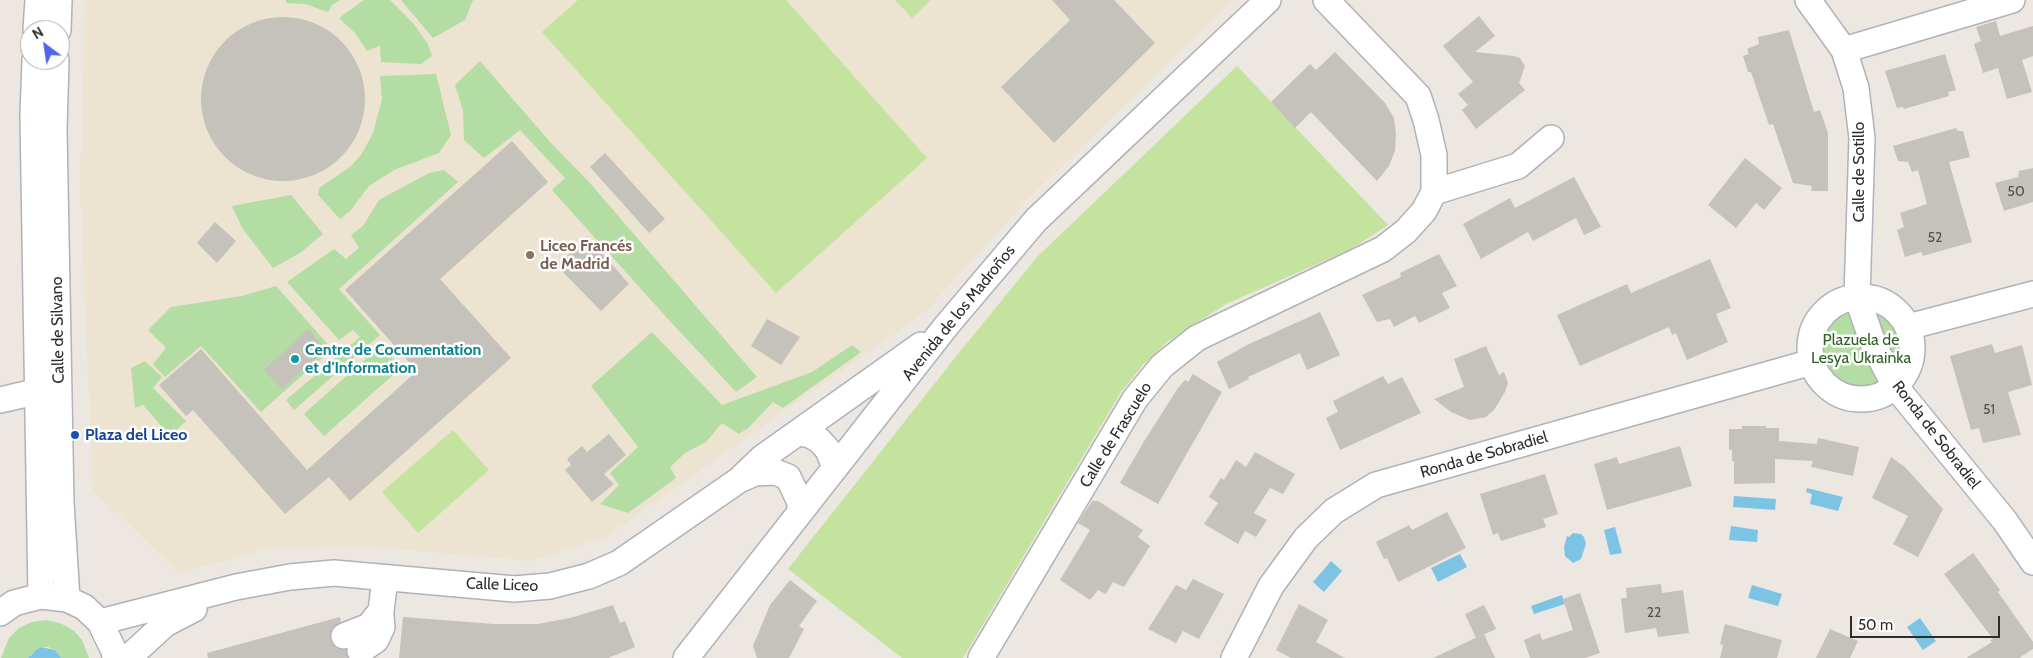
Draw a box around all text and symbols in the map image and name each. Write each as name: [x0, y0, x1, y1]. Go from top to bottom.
north arrow: [20, 20, 70, 70]
text: N: [29, 23, 47, 43]
street label: Calle de Sotillo: [1849, 122, 1869, 222]
house number: 50: [2007, 184, 2025, 200]
house number: 52: [1928, 230, 1942, 246]
place label: Liceo Francés de Madrid: [540, 236, 632, 274]
street label: Avenida de los Madroños: [898, 241, 1020, 385]
marker: Liceo Francés de Madrid: [524, 249, 536, 261]
street label: Calle de Silvano: [47, 276, 69, 384]
park label: Plazuela de Lesya Ukrainka: [1811, 330, 1911, 368]
place label: Centre de Cocumentation et d'Information: [305, 340, 481, 378]
marker: Centre de Cocumentation et d'Information: [289, 353, 301, 365]
street label: Ronda de Sobradiel: [1888, 377, 1984, 493]
street label: Calle de Frascuelo: [1076, 379, 1156, 491]
house number: 51: [1983, 402, 1995, 418]
place label: Plaza del Liceo: [85, 425, 187, 445]
street label: Ronda de Sobradiel: [1418, 428, 1550, 482]
marker: Plaza del Liceo: [69, 429, 81, 441]
street label: Calle Liceo: [466, 574, 538, 596]
house number: 22: [1647, 605, 1661, 621]
scale bar: [1853, 606, 2003, 638]
text: 50 m: [1858, 616, 1893, 634]

